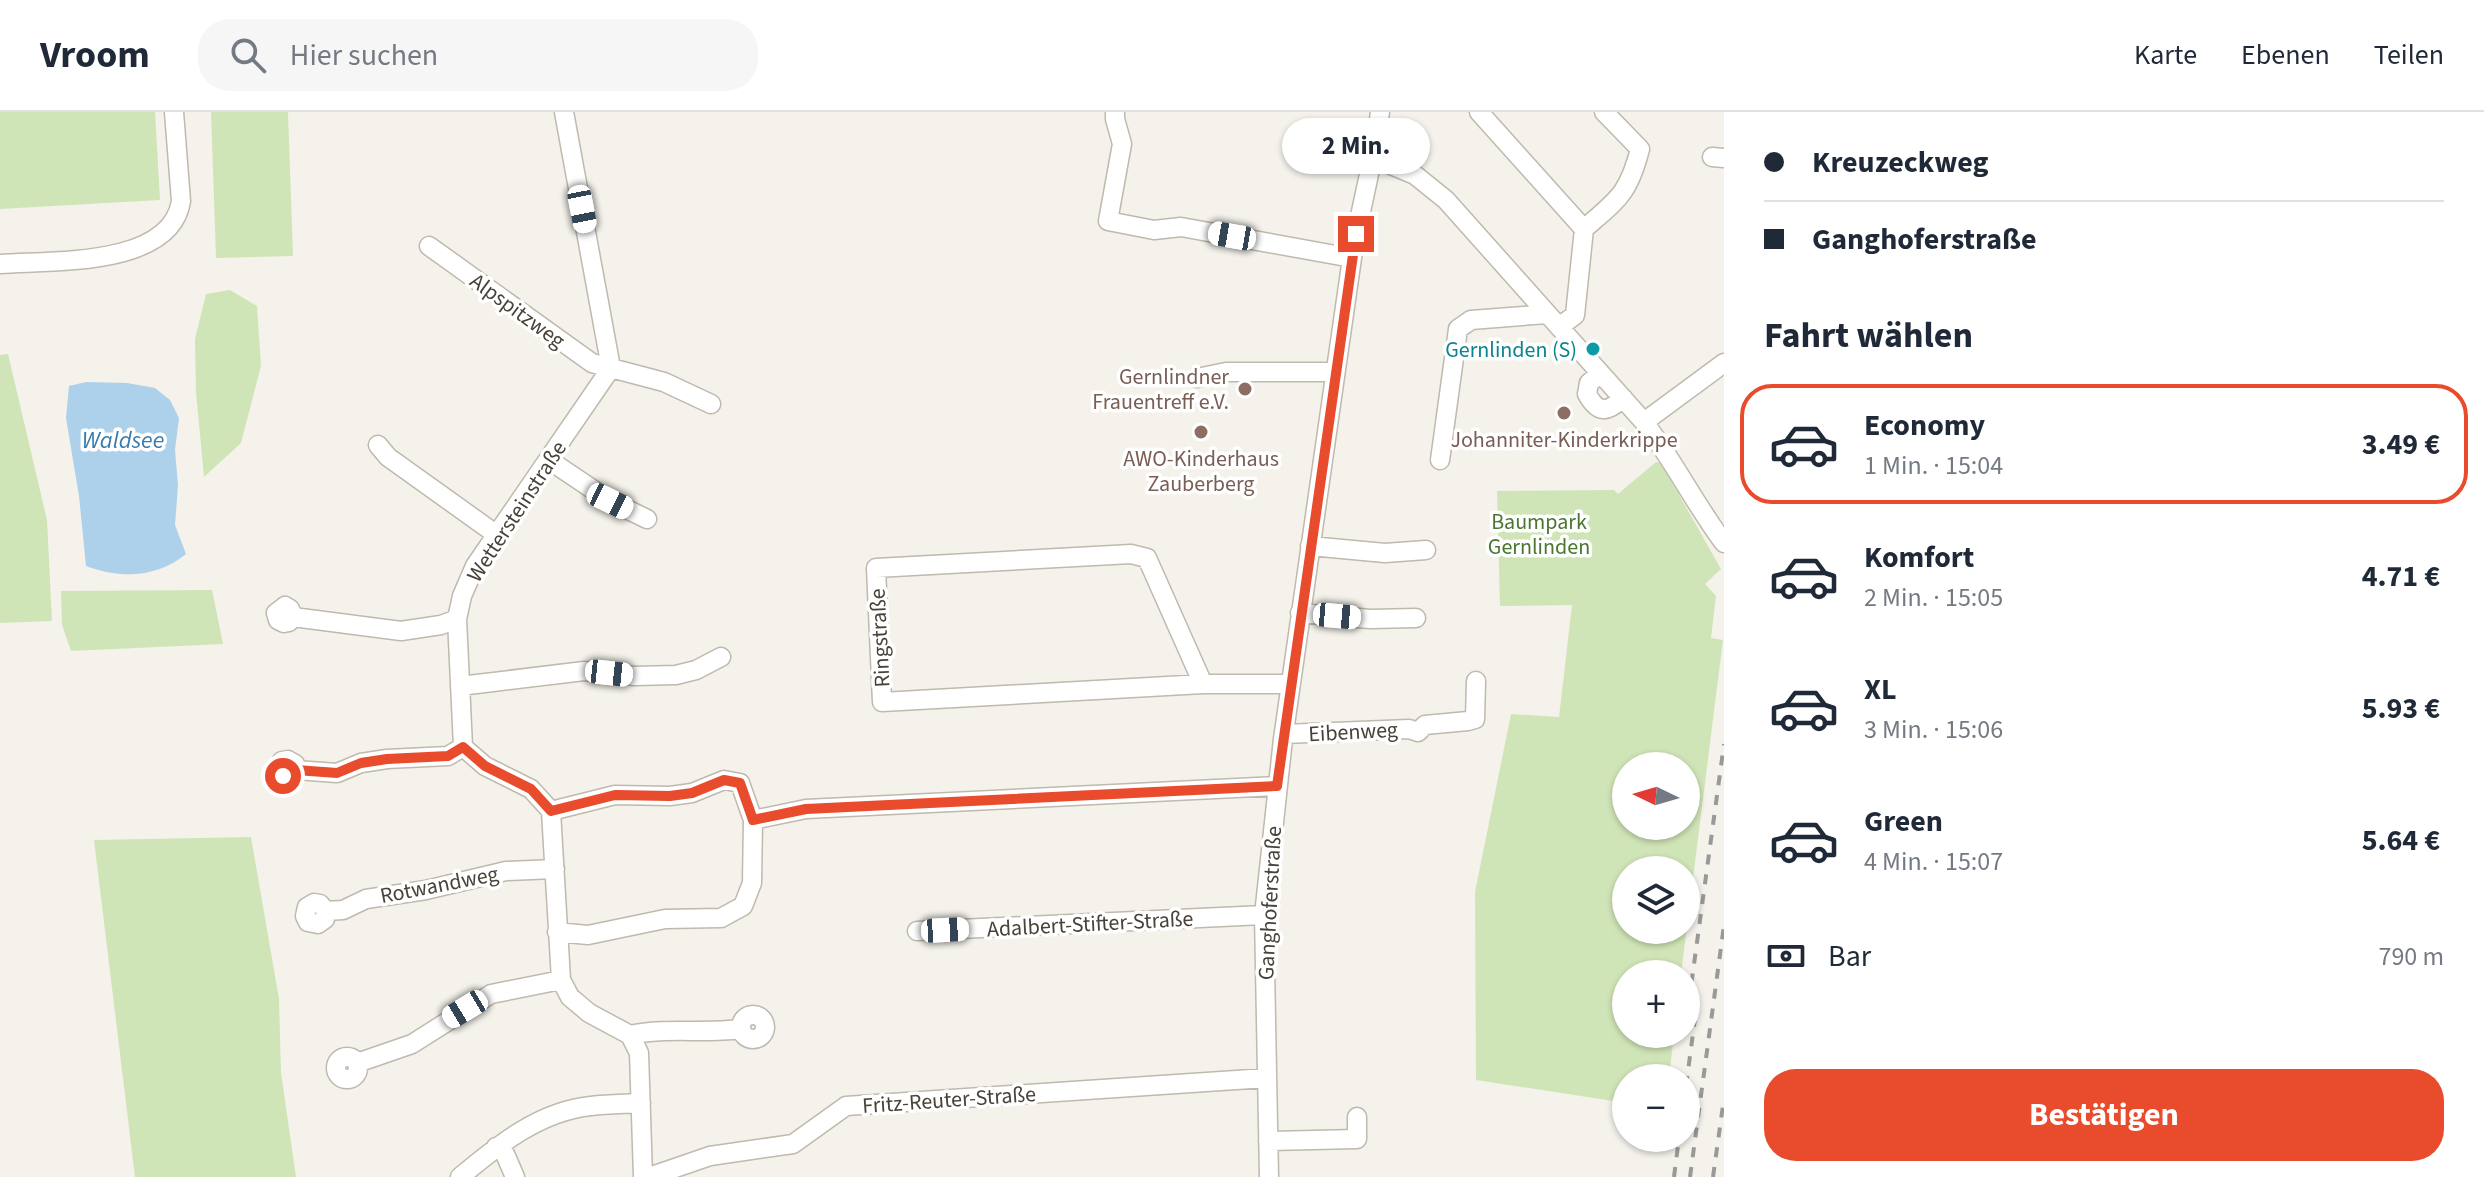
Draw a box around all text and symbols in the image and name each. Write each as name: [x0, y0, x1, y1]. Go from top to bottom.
search box: [198, 19, 758, 91]
text: Vroom: [40, 28, 150, 82]
icon: search: [226, 33, 270, 77]
text: Hier suchen: [290, 34, 438, 77]
text: Karte: [2134, 35, 2197, 75]
text: Ebenen: [2241, 35, 2330, 75]
text: Teilen: [2374, 35, 2444, 75]
callout: 2 Min.: [1282, 118, 1430, 174]
text: 2 Min.: [1322, 127, 1390, 164]
text: Kreuzeckweg: [1812, 141, 1988, 184]
car: [566, 183, 598, 235]
route end: [1338, 216, 1374, 252]
text: Ganghoferstraße: [1812, 218, 2037, 261]
car: [1206, 220, 1258, 252]
street label: Alpspitzweg: [463, 265, 572, 356]
text: Fahrt wählen: [1764, 310, 1973, 361]
place label: Gernlinden (S): [1445, 334, 1577, 366]
marker: Gernlinden (S): [1584, 340, 1602, 358]
place label: Gernlindner Frauentreff e.V.: [1092, 361, 1229, 418]
marker: Gernlindner Frauentreff e.V.: [1236, 380, 1254, 398]
marker: Johanniter-Kinderkrippe: [1555, 404, 1573, 422]
text: Economy: [1864, 404, 1985, 447]
icon: car: [1768, 408, 1840, 480]
water label: Waldsee: [82, 423, 164, 458]
marker: AWO-Kinderhaus Zauberberg: [1192, 423, 1210, 441]
text: 3.49 €: [2362, 423, 2440, 466]
place label: Johanniter-Kinderkrippe: [1450, 424, 1678, 456]
street label: Wettersteinstraße: [459, 434, 575, 589]
place label: AWO-Kinderhaus Zauberberg: [1123, 443, 1279, 500]
text: 1 Min. · 15:04: [1864, 447, 2003, 484]
car: [583, 480, 637, 522]
park label: Baumpark Gernlinden: [1488, 506, 1590, 563]
text: Komfort: [1864, 536, 1974, 579]
icon: car: [1768, 540, 1840, 612]
text: 4.71 €: [2362, 555, 2440, 598]
text: 2 Min. · 15:05: [1864, 579, 2003, 616]
street label: Ringstraße: [861, 588, 899, 688]
car: [1312, 602, 1362, 630]
car: [584, 659, 634, 687]
text: XL: [1864, 668, 1897, 711]
icon: car: [1768, 672, 1840, 744]
text: 5.93 €: [2362, 687, 2440, 730]
text: 3 Min. · 15:06: [1864, 711, 2003, 748]
street label: Eibenweg: [1307, 714, 1399, 750]
north arrow: [1612, 752, 1700, 840]
map controls: [1612, 752, 1700, 1152]
route start: [265, 758, 301, 794]
text: Green: [1864, 800, 1943, 843]
icon: car: [1768, 804, 1840, 876]
text: 5.64 €: [2362, 819, 2440, 862]
street label: Ganghoferstraße: [1250, 825, 1290, 981]
text: 4 Min. · 15:07: [1864, 843, 2003, 880]
button: layers: [1612, 856, 1700, 944]
street label: Rotwandweg: [377, 858, 501, 912]
street label: Adalbert-Stifter-Straße: [986, 903, 1194, 945]
car: [920, 917, 970, 943]
icon: cash: [1764, 934, 1808, 978]
text: Bar: [1828, 935, 1871, 978]
text: 790 m: [2378, 938, 2444, 975]
button: +: [1612, 960, 1700, 1048]
car: [438, 986, 492, 1032]
button: −: [1612, 1064, 1700, 1152]
button: Bestätigen: [1764, 1069, 2444, 1161]
street label: Fritz-Reuter-Straße: [861, 1078, 1037, 1122]

